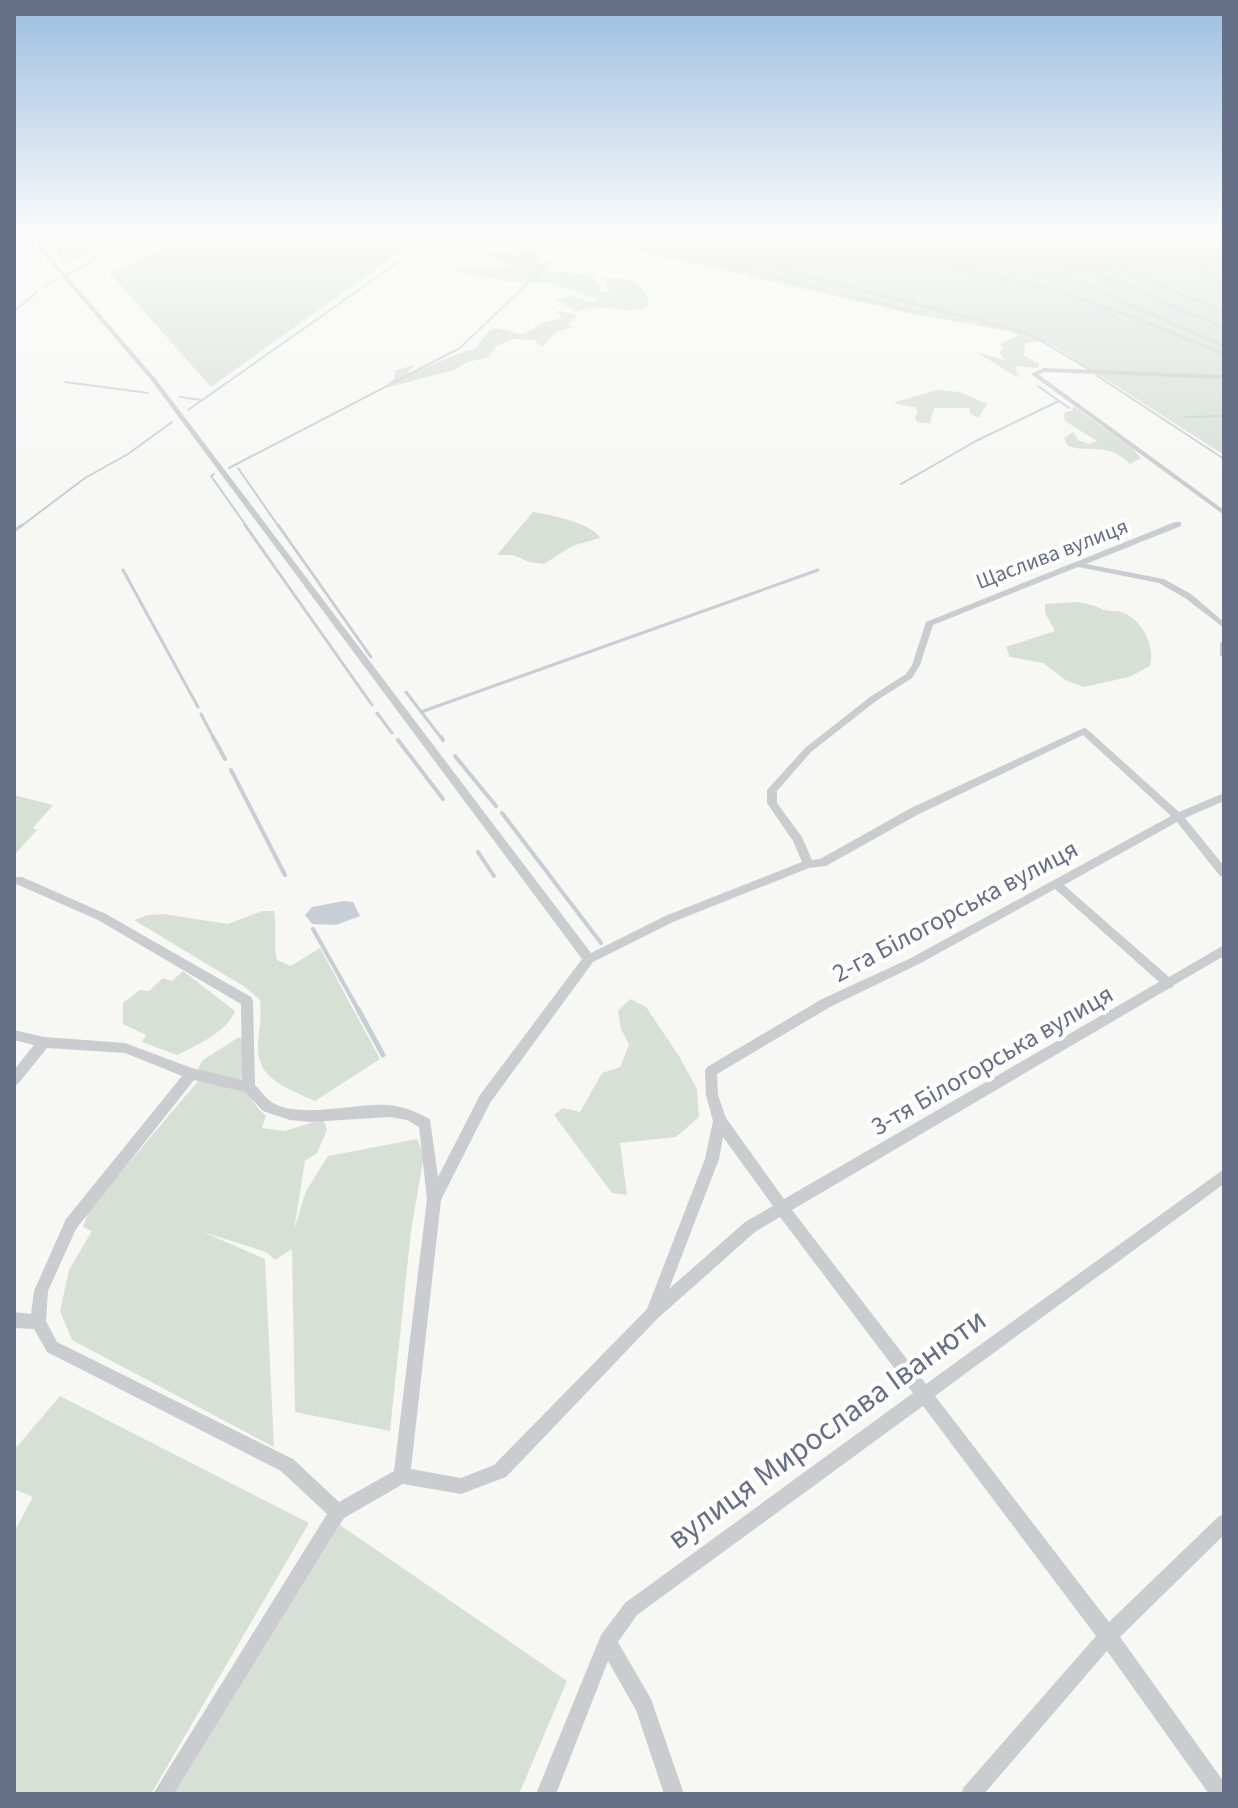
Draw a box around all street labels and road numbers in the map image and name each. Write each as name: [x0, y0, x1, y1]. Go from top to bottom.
street label: Щаслива вулиця: [971, 510, 1133, 598]
street label: 2-га Білогорська вулиця: [826, 830, 1084, 992]
street label: 3-тя Білогорська вулиця: [864, 975, 1120, 1145]
street label: вулиця Мирослава Іванюти: [658, 1297, 996, 1561]

